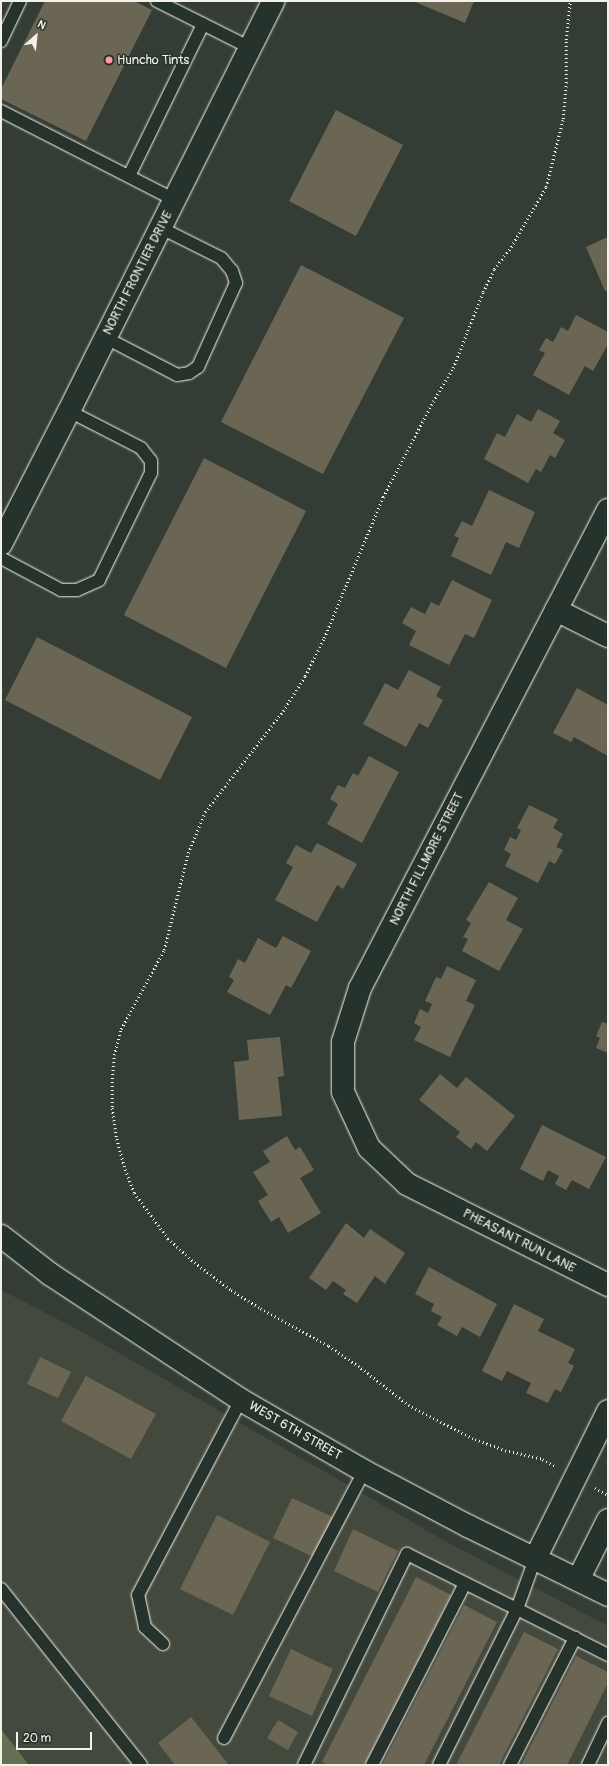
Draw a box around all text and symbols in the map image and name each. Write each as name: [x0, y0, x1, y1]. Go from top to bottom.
north arrow: [16, 16, 56, 56]
text: N: [35, 17, 48, 32]
place label: Huncho Tints: [117, 52, 189, 68]
marker: Huncho Tints: [104, 55, 114, 65]
street label: NORTH FRONTIER DRIVE: [100, 208, 176, 338]
street label: NORTH FILLMORE STREET: [387, 790, 467, 928]
street label: PHEASANT RUN LANE: [460, 1206, 578, 1276]
street label: WEST 6TH STREET: [246, 1398, 344, 1464]
scale bar: [18, 1724, 94, 1750]
text: 20 m: [23, 1731, 51, 1746]

